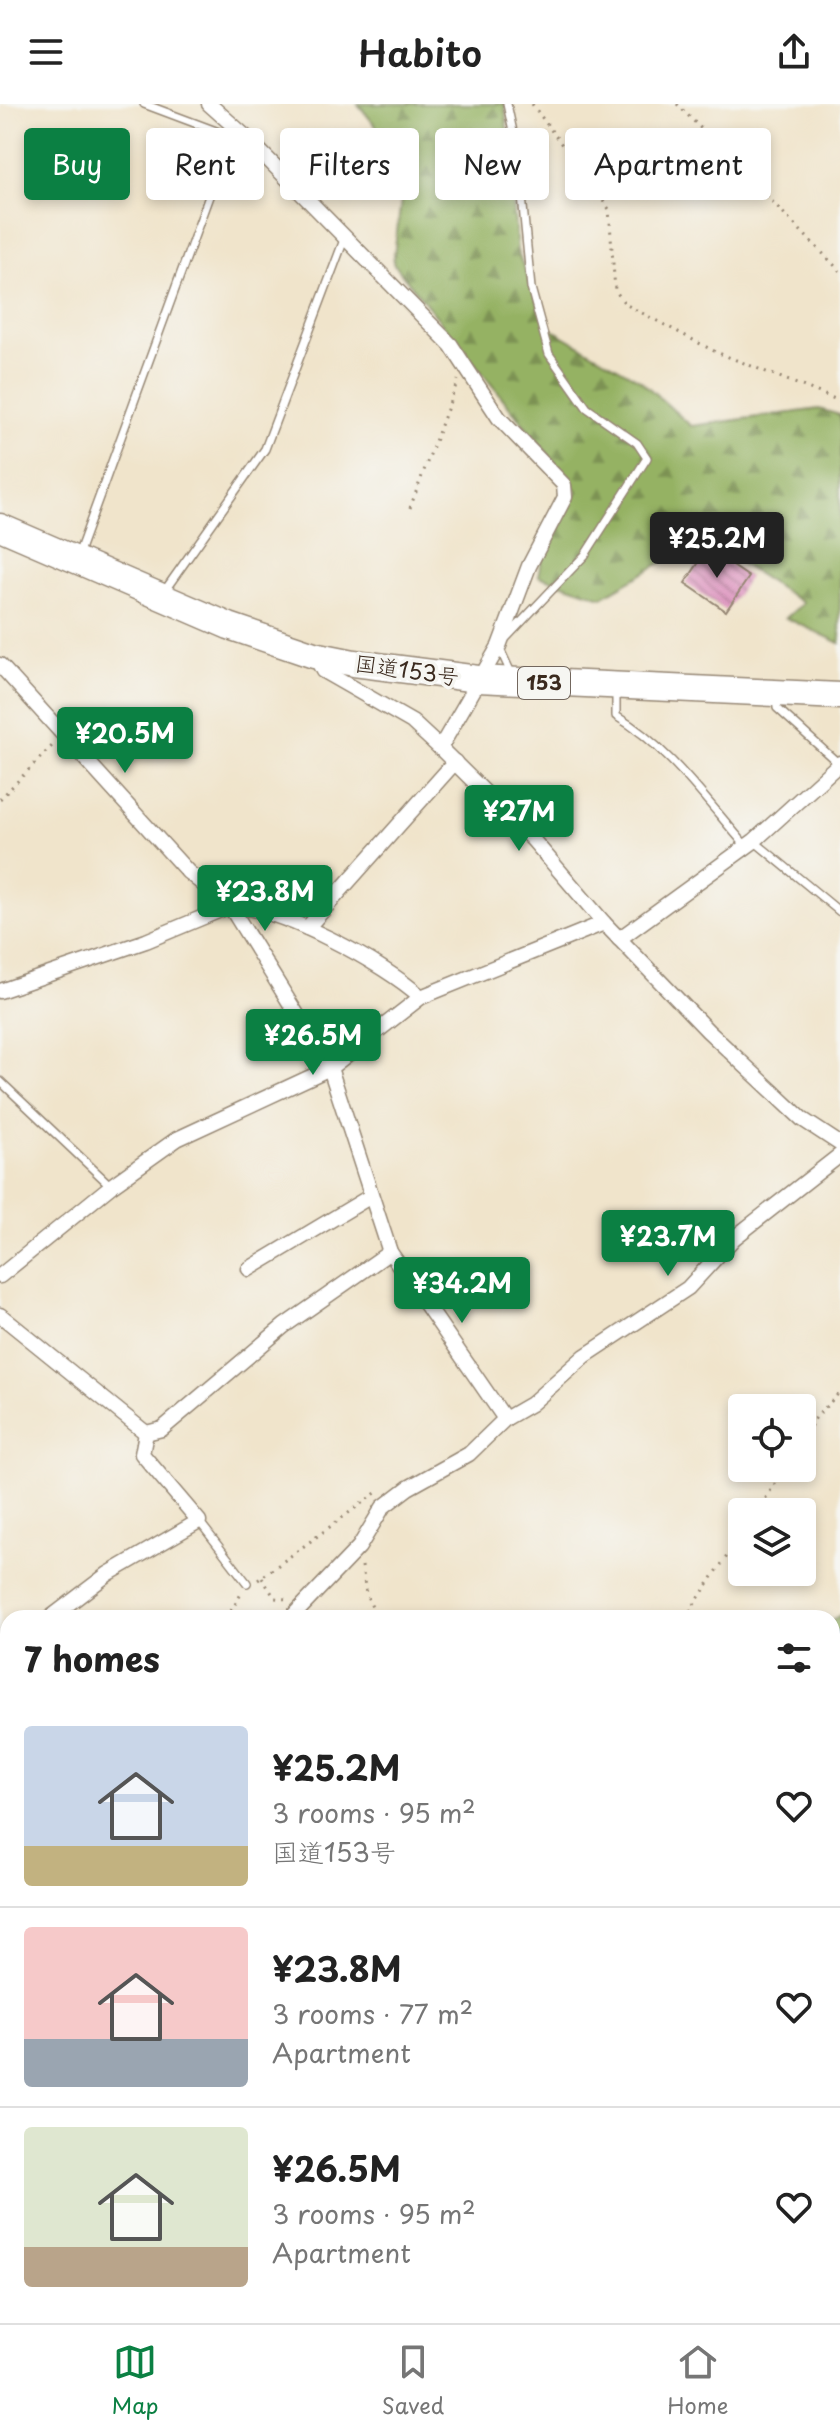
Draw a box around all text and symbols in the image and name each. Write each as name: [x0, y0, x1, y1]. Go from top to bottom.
text: Habito: [358, 25, 482, 79]
icon: menu: [24, 30, 68, 74]
icon: share: [772, 30, 816, 74]
chip: Buy: [24, 128, 130, 200]
chip: Rent: [146, 128, 264, 200]
chip: Filters: [280, 128, 419, 200]
chip: New: [435, 128, 549, 200]
chip: Apartment: [565, 128, 771, 200]
pin: ¥25.2M: [652, 512, 782, 580]
text: ¥25.2M: [668, 518, 766, 557]
street label: 国道153号: [353, 645, 461, 692]
road number: 153: [518, 667, 570, 699]
pin: ¥20.5M: [60, 707, 190, 775]
text: ¥20.5M: [75, 713, 175, 752]
pin: ¥27M: [472, 785, 566, 853]
text: ¥27M: [483, 791, 555, 830]
pin: ¥23.8M: [200, 865, 330, 933]
text: ¥23.8M: [215, 871, 315, 910]
pin: ¥26.5M: [248, 1009, 378, 1077]
text: ¥26.5M: [264, 1015, 362, 1054]
pin: ¥23.7M: [603, 1210, 733, 1278]
text: ¥23.7M: [620, 1216, 716, 1255]
pin: ¥34.2M: [397, 1257, 527, 1325]
text: ¥34.2M: [412, 1263, 512, 1302]
map controls: [728, 1394, 816, 1586]
button: locate: [728, 1394, 816, 1482]
button: layers: [728, 1498, 816, 1586]
text: 7 homes: [24, 1632, 160, 1684]
icon: filters: [772, 1636, 816, 1680]
text: ¥25.2M: [272, 1741, 400, 1793]
icon: home: [88, 1758, 184, 1854]
icon: heart: [772, 1784, 816, 1828]
text: 3 rooms · 95 m²: [272, 1793, 476, 1832]
text: 国道153号: [272, 1832, 396, 1871]
text: ¥23.8M: [272, 1942, 402, 1994]
icon: home: [88, 1959, 184, 2055]
icon: heart: [772, 1985, 816, 2029]
text: 3 rooms · 77 m²: [272, 1994, 473, 2033]
text: Apartment: [272, 2033, 411, 2072]
text: ¥26.5M: [272, 2142, 401, 2194]
icon: home: [88, 2159, 184, 2255]
icon: heart: [772, 2185, 816, 2229]
text: 3 rooms · 95 m²: [272, 2194, 476, 2233]
text: Apartment: [272, 2233, 411, 2272]
tab: Map: [112, 2340, 159, 2421]
tab: Saved: [382, 2340, 444, 2421]
tab: Home: [667, 2340, 728, 2421]

